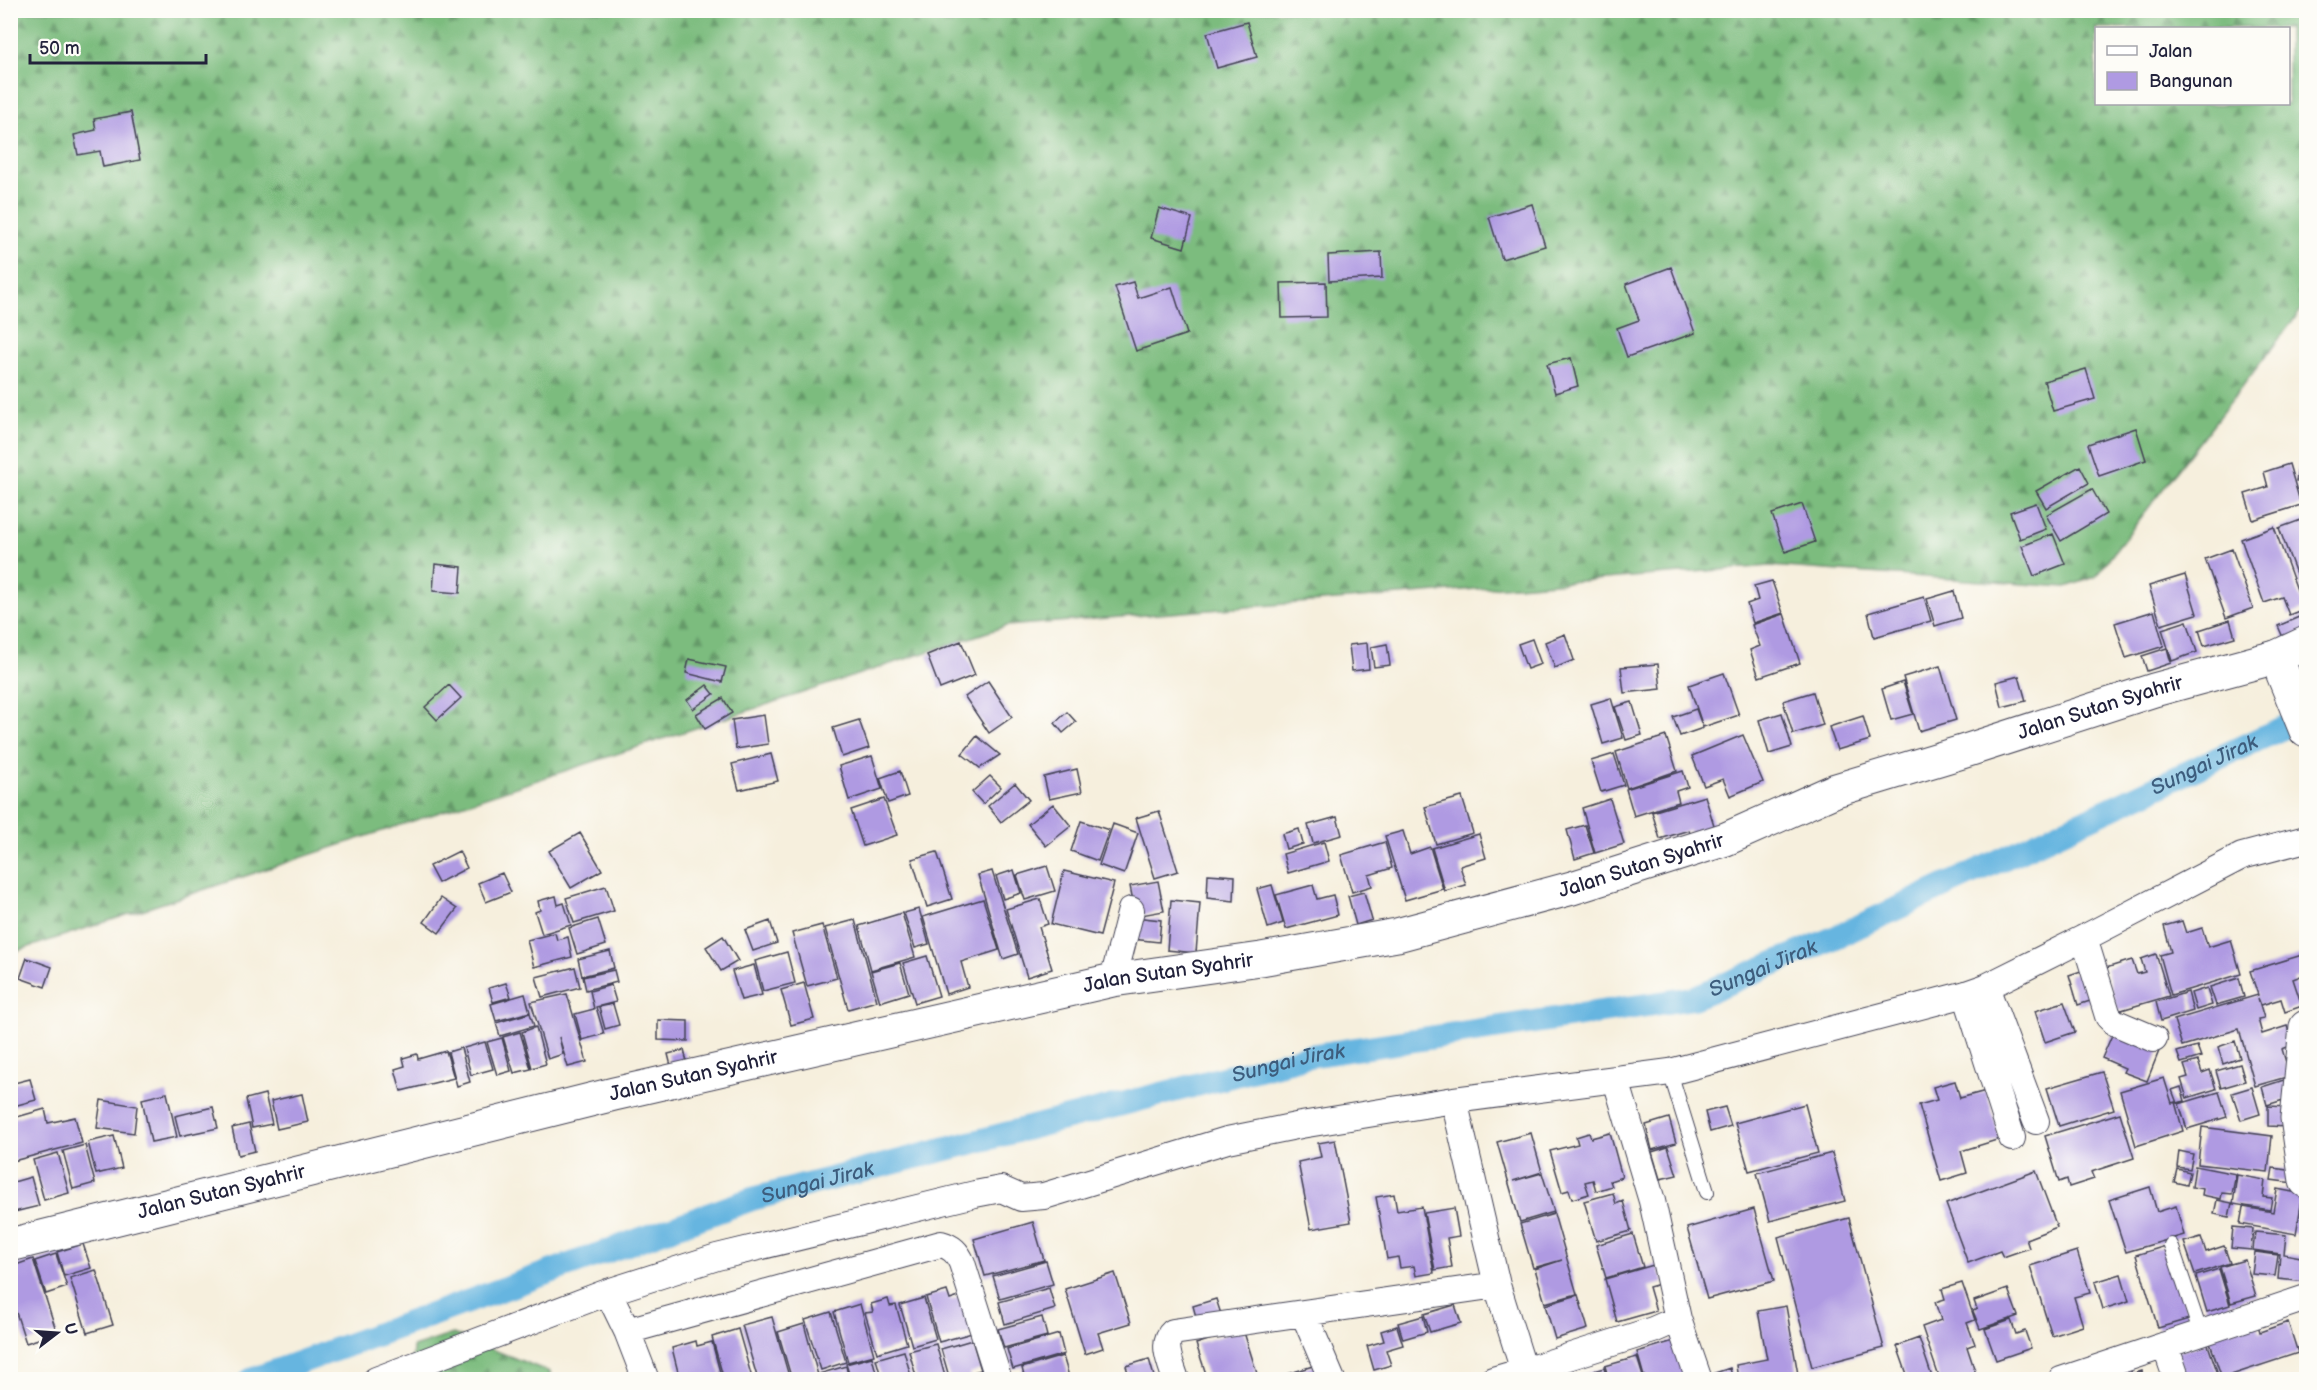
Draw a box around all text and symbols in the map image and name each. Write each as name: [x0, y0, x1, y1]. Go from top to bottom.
scale bar: [30, 27, 206, 65]
legend: [2095, 27, 2290, 105]
text: 50 m: [39, 38, 80, 59]
text: Jalan: [2149, 41, 2192, 62]
text: Bangunan: [2149, 71, 2233, 92]
street label: Jalan Sutan Syahrir: [2015, 671, 2186, 745]
water label: Sungai Jirak: [2146, 729, 2262, 801]
street label: Jalan Sutan Syahrir: [1556, 828, 1728, 903]
water label: Sungai Jirak: [1705, 934, 1821, 1002]
street label: Jalan Sutan Syahrir: [1081, 948, 1256, 998]
water label: Sungai Jirak: [1229, 1038, 1347, 1088]
street label: Jalan Sutan Syahrir: [607, 1045, 781, 1107]
water label: Sungai Jirak: [758, 1156, 877, 1209]
street label: Jalan Sutan Syahrir: [135, 1159, 309, 1225]
north arrow: [27, 1303, 87, 1363]
text: U: [59, 1321, 81, 1337]

